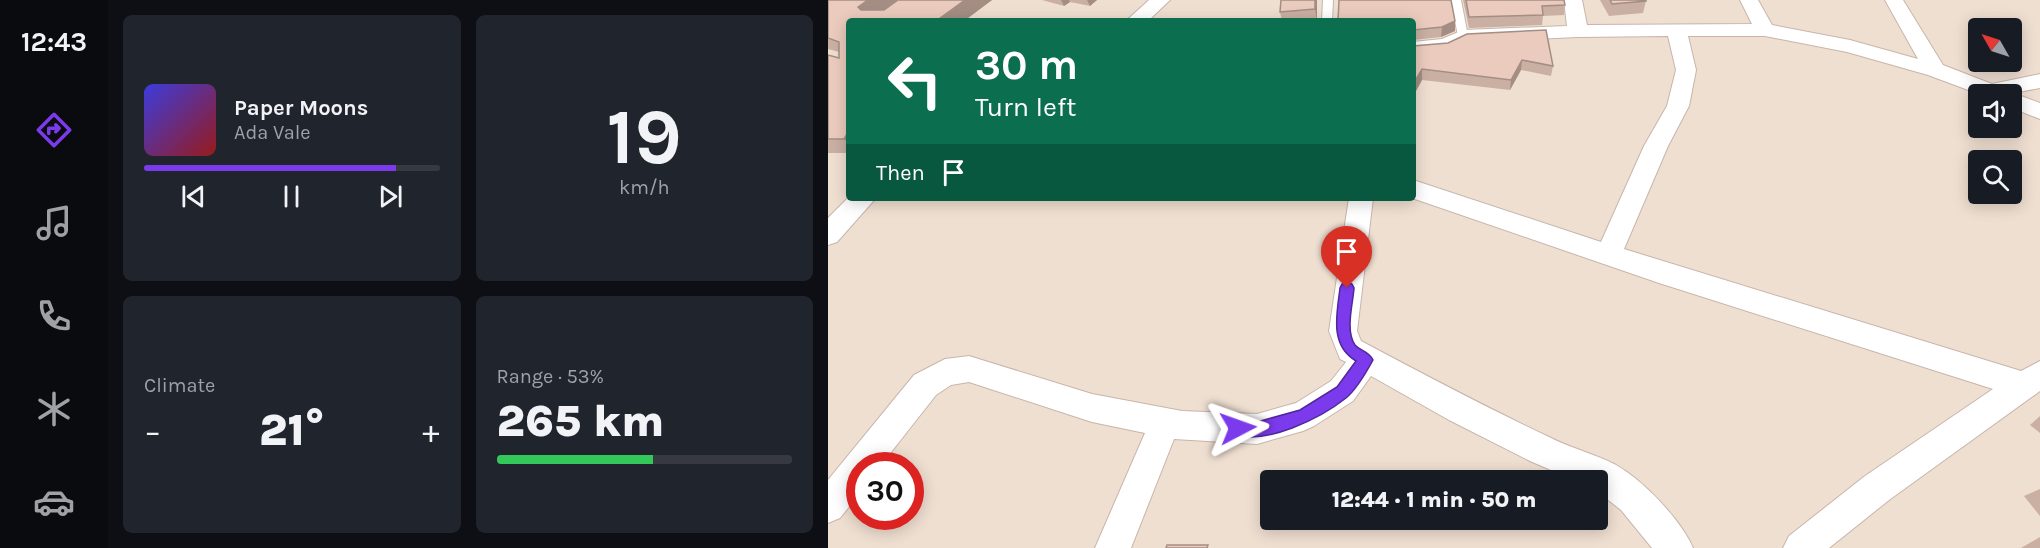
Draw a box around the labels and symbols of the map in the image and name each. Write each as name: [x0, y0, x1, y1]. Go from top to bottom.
north arrow: [1968, 18, 2022, 72]
pin: [1321, 226, 1372, 288]
position arrow: [1206, 396, 1270, 460]
speed limit sign: 30: [846, 452, 924, 530]

